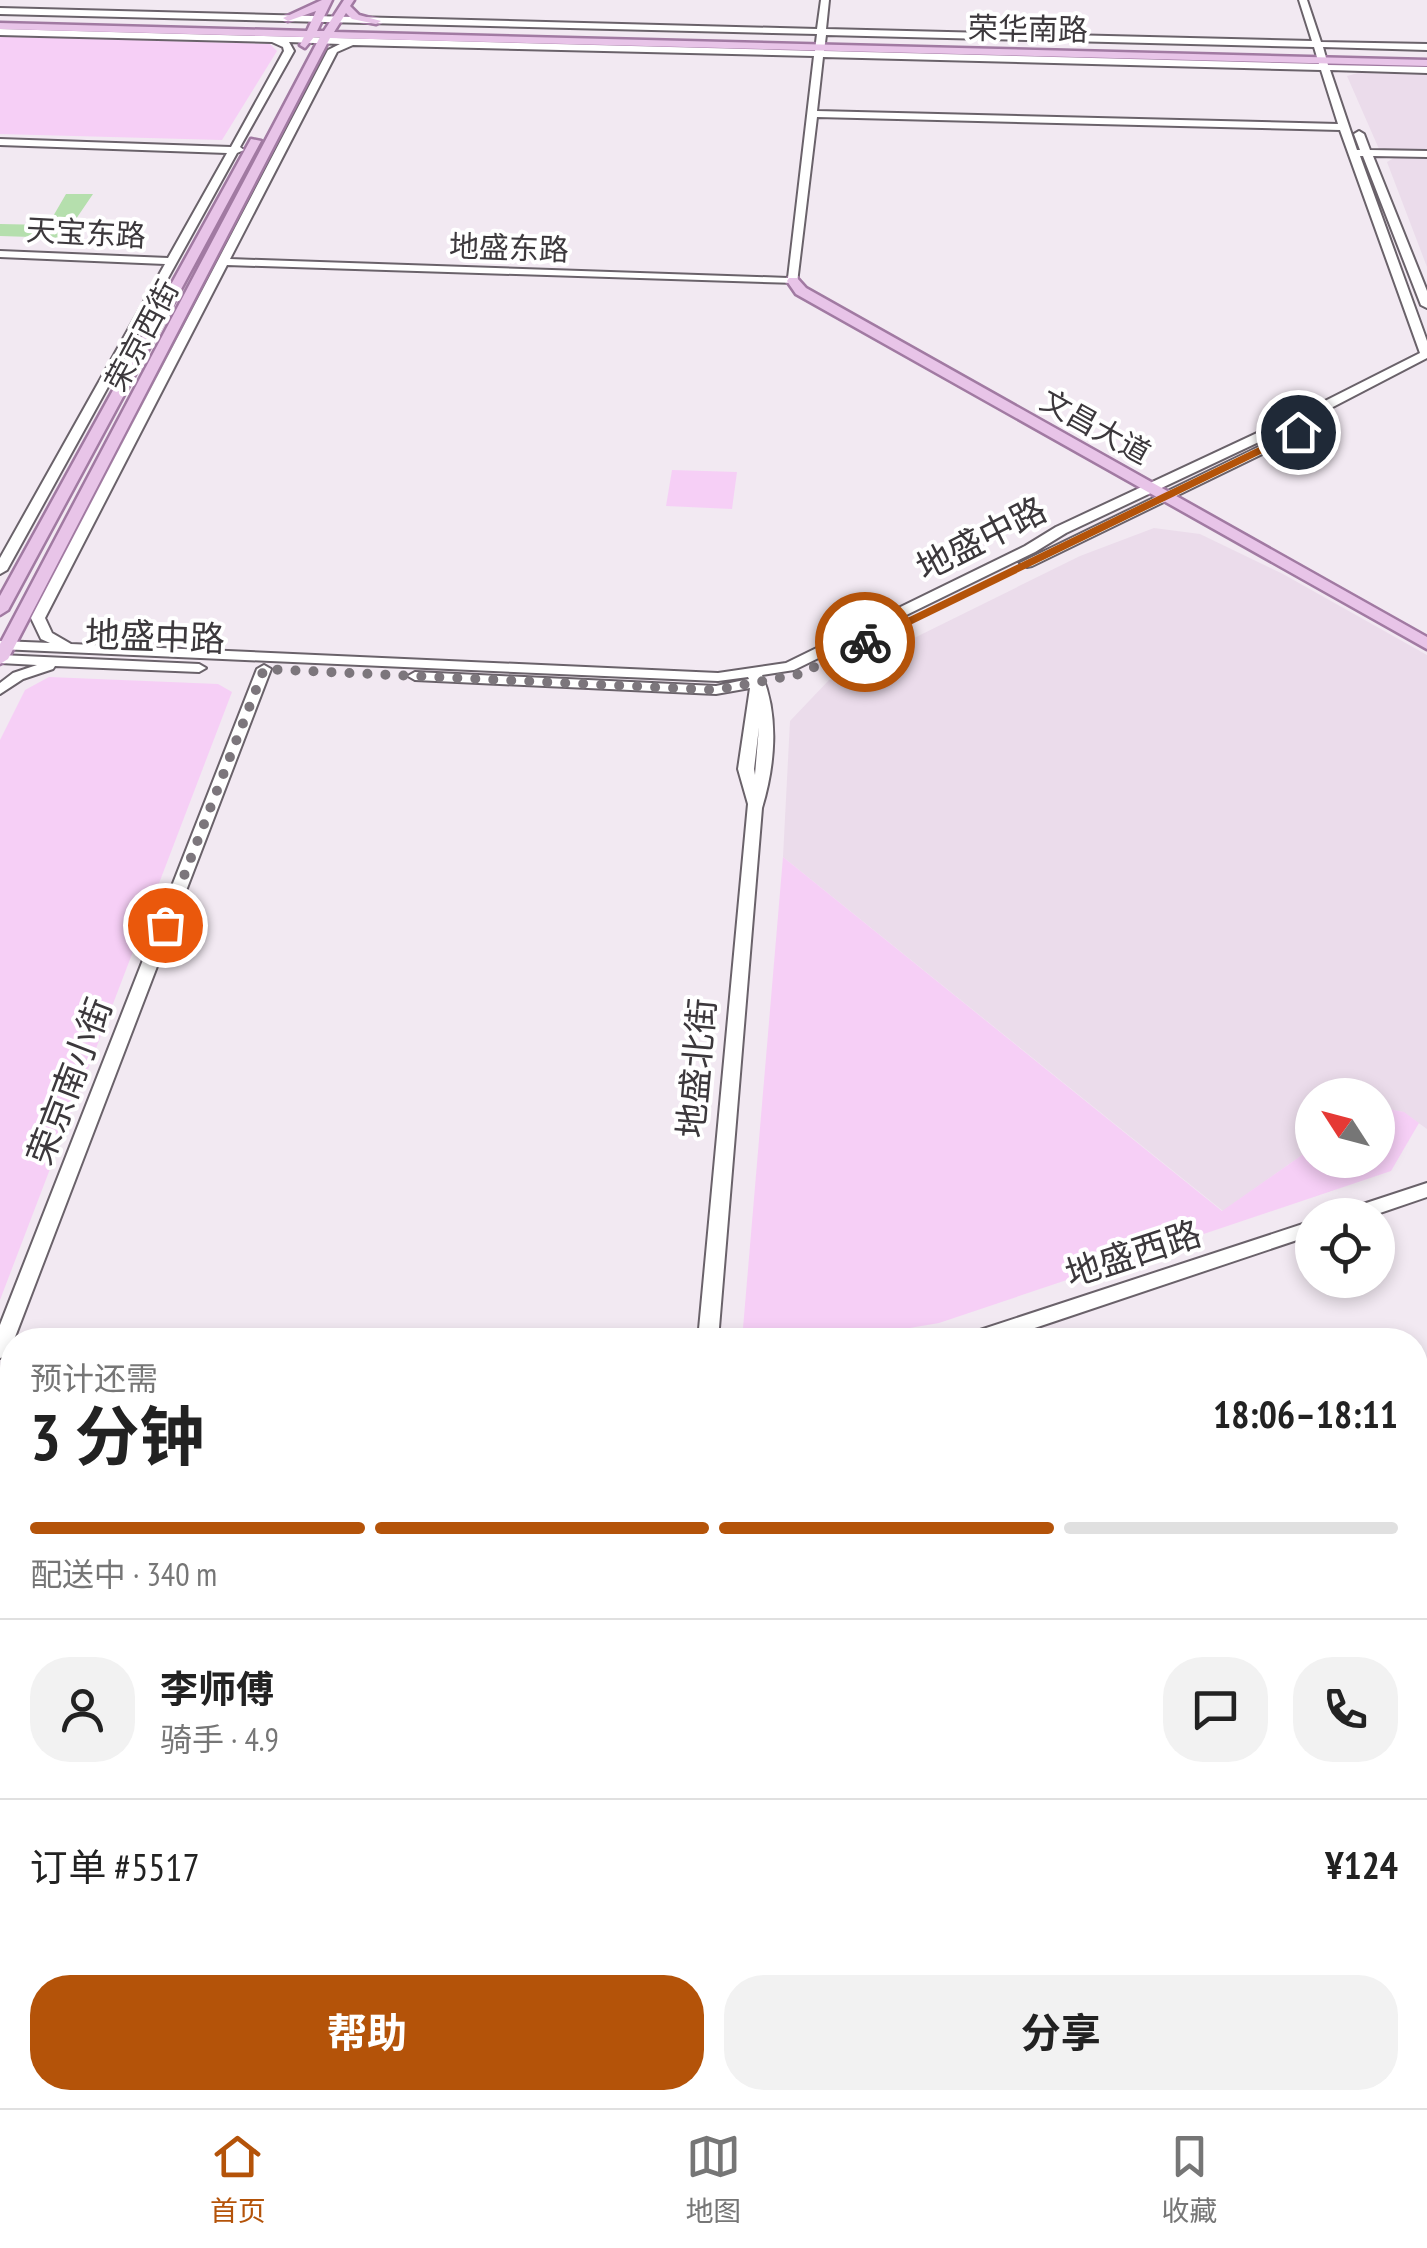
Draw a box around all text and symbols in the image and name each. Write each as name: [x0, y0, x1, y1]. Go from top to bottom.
street label: 荣华南路: [968, 7, 1088, 49]
street label: 天宝东路: [25, 209, 147, 255]
street label: 地盛东路: [448, 225, 570, 269]
street label: 荣京西街: [96, 273, 186, 397]
street label: 文昌大道: [1034, 380, 1158, 472]
pin: [1256, 390, 1341, 475]
icon: home: [1271, 405, 1326, 460]
street label: 地盛中路: [908, 486, 1054, 590]
courier: [815, 592, 915, 692]
street label: 地盛中路: [84, 611, 226, 661]
icon: bike: [838, 615, 893, 670]
pin: [123, 883, 208, 968]
icon: bag: [138, 898, 193, 953]
street label: 荣京南小街: [16, 991, 122, 1171]
street label: 地盛北街: [667, 996, 725, 1140]
north arrow: [1295, 1078, 1395, 1178]
map controls: [1295, 1078, 1395, 1298]
button: locate: [1295, 1198, 1395, 1298]
street label: 地盛西路: [1059, 1209, 1207, 1297]
text: 预计还需: [30, 1357, 158, 1399]
text: 18:06–18:11: [1213, 1389, 1398, 1438]
text: 3 分钟: [30, 1394, 204, 1478]
text: 配送中 · 340 m: [30, 1553, 217, 1595]
button: person: [30, 1657, 135, 1762]
button: chat: [1163, 1657, 1268, 1762]
button: phone: [1293, 1657, 1398, 1762]
text: 李师傅: [160, 1664, 274, 1713]
text: 骑手 · 4.9: [160, 1718, 279, 1760]
text: ¥124: [1325, 1840, 1398, 1889]
text: 订单 #5517: [30, 1842, 200, 1891]
button: 帮助: [30, 1975, 704, 2090]
button: 分享: [724, 1975, 1398, 2090]
tab: 首页: [210, 2129, 266, 2229]
tab: 地图: [685, 2129, 741, 2229]
tab: 收藏: [1161, 2129, 1217, 2229]

